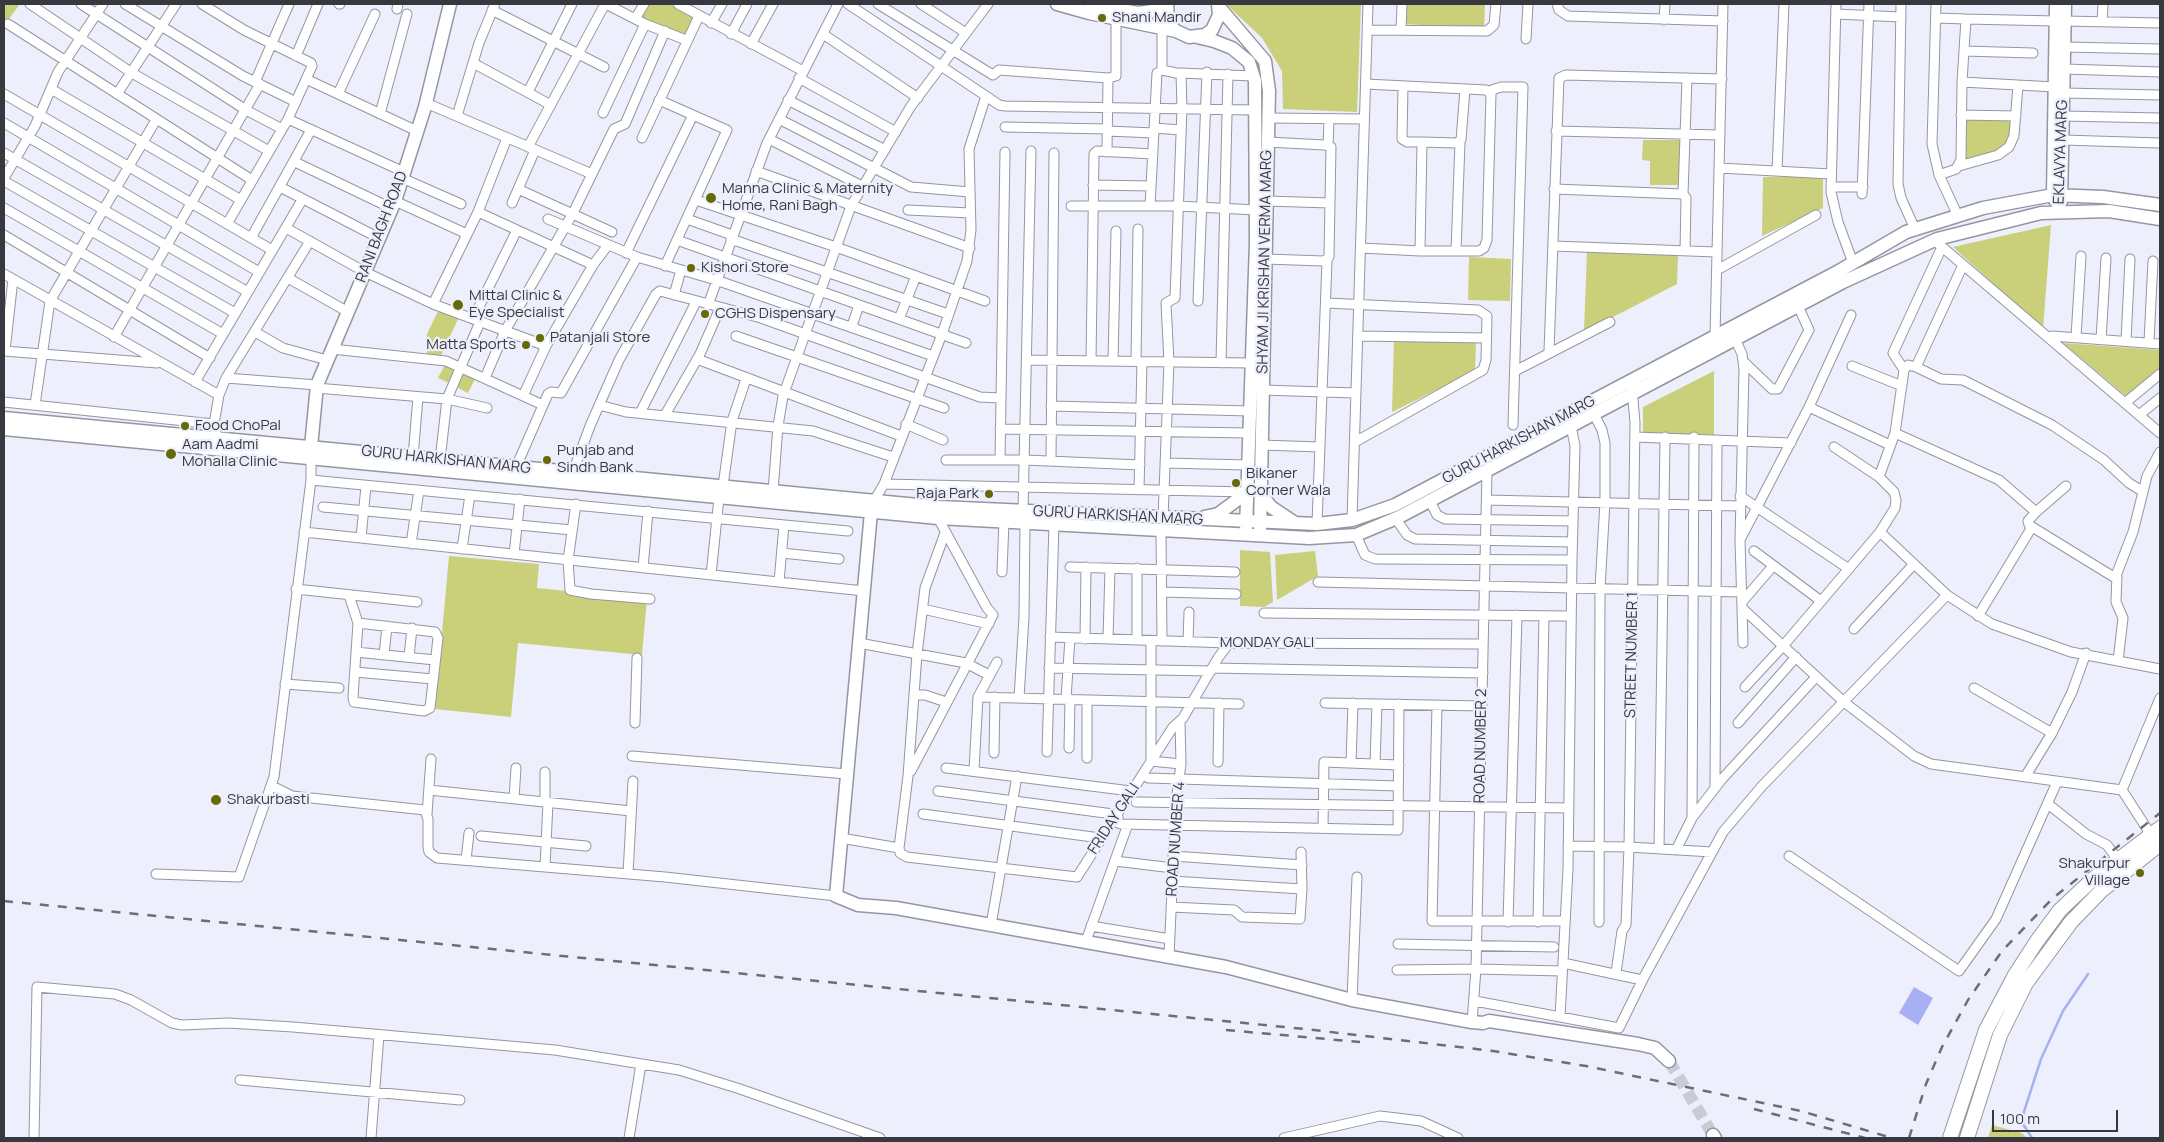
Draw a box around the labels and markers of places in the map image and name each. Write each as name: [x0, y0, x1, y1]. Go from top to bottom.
place label: Shani Mandir: [1112, 9, 1201, 27]
marker: Shani Mandir: [1096, 12, 1108, 24]
place label: Manna Clinic & Maternity Home, Rani Bagh: [722, 180, 893, 215]
marker: Manna Clinic & Maternity Home, Rani Bagh: [704, 191, 718, 205]
place label: Kishori Store: [701, 259, 789, 277]
marker: Kishori Store: [685, 262, 697, 274]
place label: Mittal Clinic & Eye Specialist: [469, 287, 565, 322]
marker: Mittal Clinic & Eye Specialist: [451, 298, 465, 312]
place label: CGHS Dispensary: [715, 305, 836, 323]
marker: CGHS Dispensary: [699, 308, 711, 320]
place label: Patanjali Store: [550, 329, 650, 347]
marker: Patanjali Store: [534, 332, 546, 344]
place label: Matta Sports: [426, 336, 516, 354]
marker: Matta Sports: [520, 339, 532, 351]
place label: Food ChoPal: [195, 417, 281, 435]
marker: Food ChoPal: [179, 420, 191, 432]
place label: Aam Aadmi Mohalla Clinic: [182, 436, 278, 471]
place label: Punjab and Sindh Bank: [557, 442, 634, 477]
marker: Aam Aadmi Mohalla Clinic: [164, 447, 178, 461]
marker: Punjab and Sindh Bank: [541, 454, 553, 466]
place label: Bikaner Corner Wala: [1246, 465, 1331, 500]
marker: Bikaner Corner Wala: [1230, 477, 1242, 489]
place label: Raja Park: [916, 485, 979, 503]
marker: Raja Park: [983, 488, 995, 500]
place label: Shakurbasti: [227, 791, 310, 809]
marker: Shakurbasti: [209, 793, 223, 807]
place label: Shakurpur Village: [2059, 855, 2130, 890]
marker: Shakurpur Village: [2134, 867, 2146, 879]

